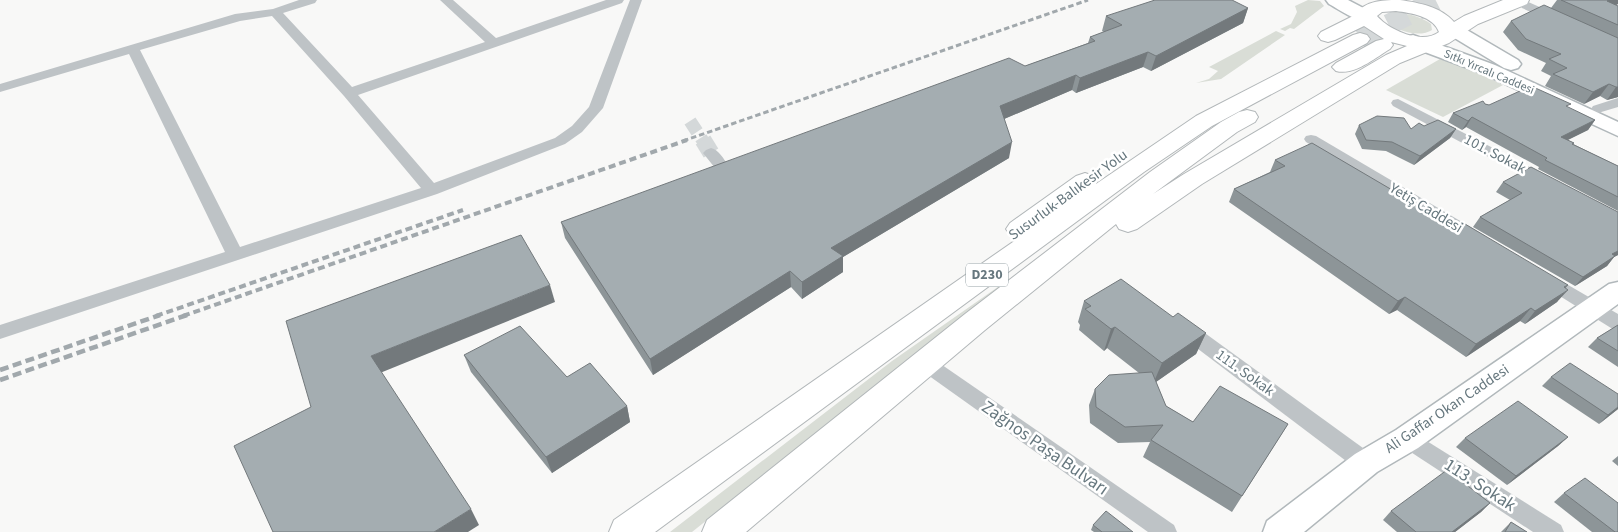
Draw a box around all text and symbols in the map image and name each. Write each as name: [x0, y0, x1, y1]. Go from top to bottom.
street label: Sıtkı Yırcalı Caddesi: [1441, 45, 1537, 99]
street label: 101. Sokak: [1460, 129, 1530, 179]
street label: Susurluk-Balıkesir Yolu: [1004, 145, 1132, 245]
street label: Yetiş Caddesi: [1385, 177, 1467, 238]
road number: D230: [966, 264, 1008, 286]
street label: 111. Sokak: [1212, 345, 1279, 402]
street label: Ali Gaffar Okan Caddesi: [1381, 360, 1513, 458]
street label: Zağnos Paşa Bulvarı: [976, 395, 1114, 501]
street label: 113. Sokak: [1439, 452, 1521, 518]

